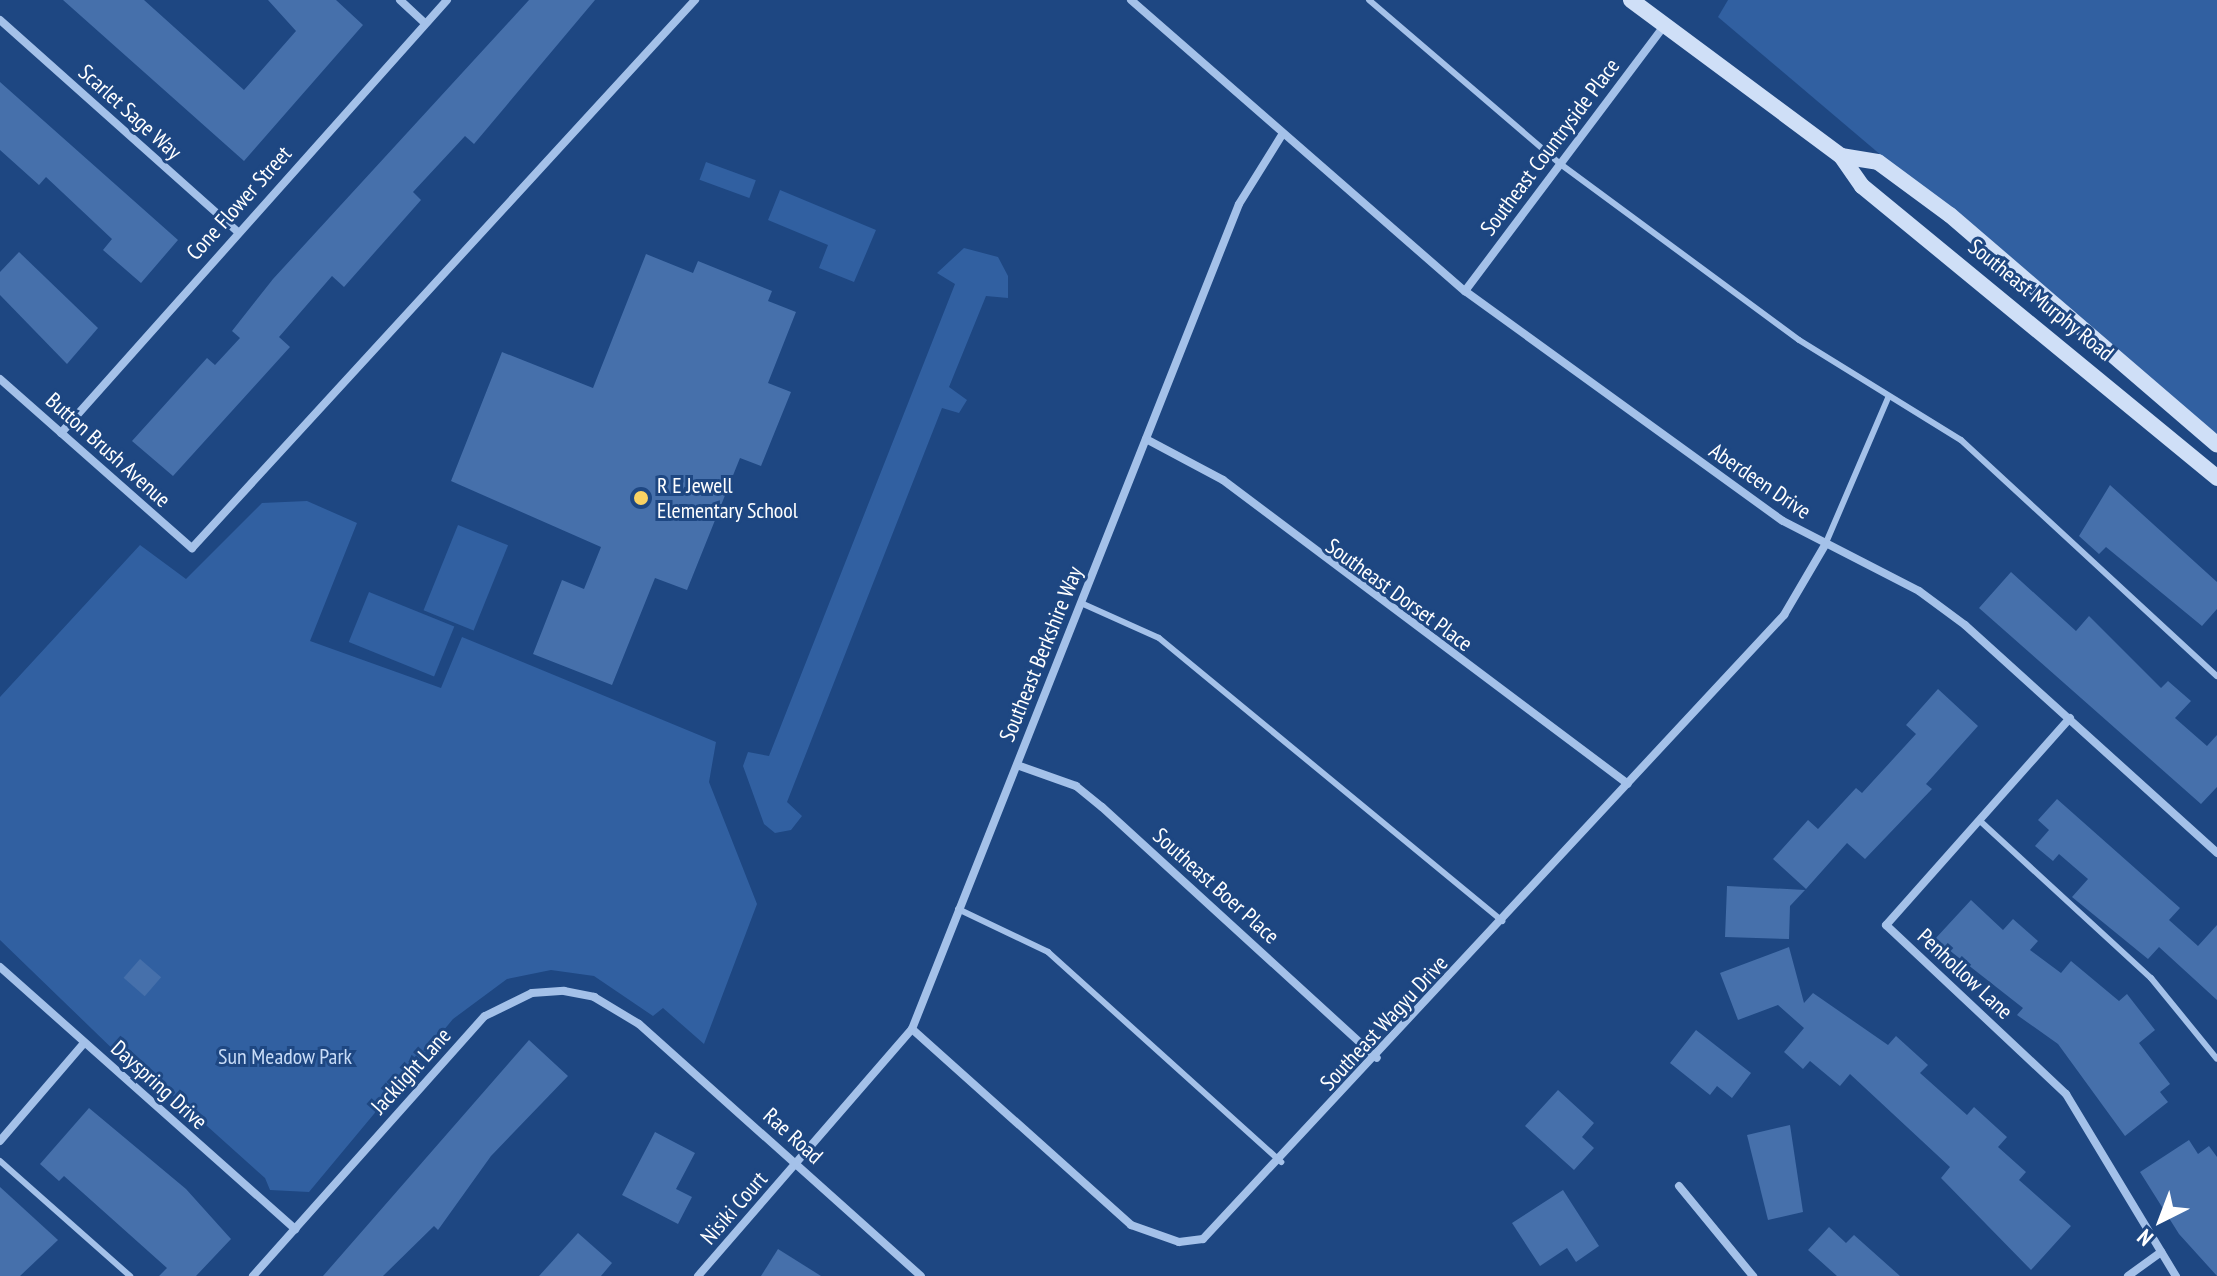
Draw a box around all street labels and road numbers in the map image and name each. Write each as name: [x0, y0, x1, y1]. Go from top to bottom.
street label: Southeast Countryside Place: [1475, 53, 1625, 241]
street label: Scarlet Sage Way: [73, 59, 187, 165]
street label: Cone Flower Street: [181, 141, 297, 265]
street label: Southeast Murphy Road: [1963, 233, 2119, 367]
street label: Button Brush Avenue: [40, 387, 176, 513]
street label: Aberdeen Drive: [1704, 437, 1816, 525]
street label: Southeast Dorset Place: [1320, 533, 1478, 657]
street label: Southeast Berkshire Way: [994, 562, 1088, 746]
street label: Southeast Boer Place: [1148, 823, 1284, 949]
street label: Penhollow Lane: [1912, 923, 2018, 1025]
street label: Southeast Wagyu Drive: [1315, 950, 1453, 1096]
street label: Jacklight Lane: [366, 1023, 456, 1119]
street label: Dayspring Drive: [105, 1035, 213, 1135]
street label: Rae Road: [758, 1103, 828, 1169]
street label: Nisiki Court: [695, 1166, 773, 1250]

